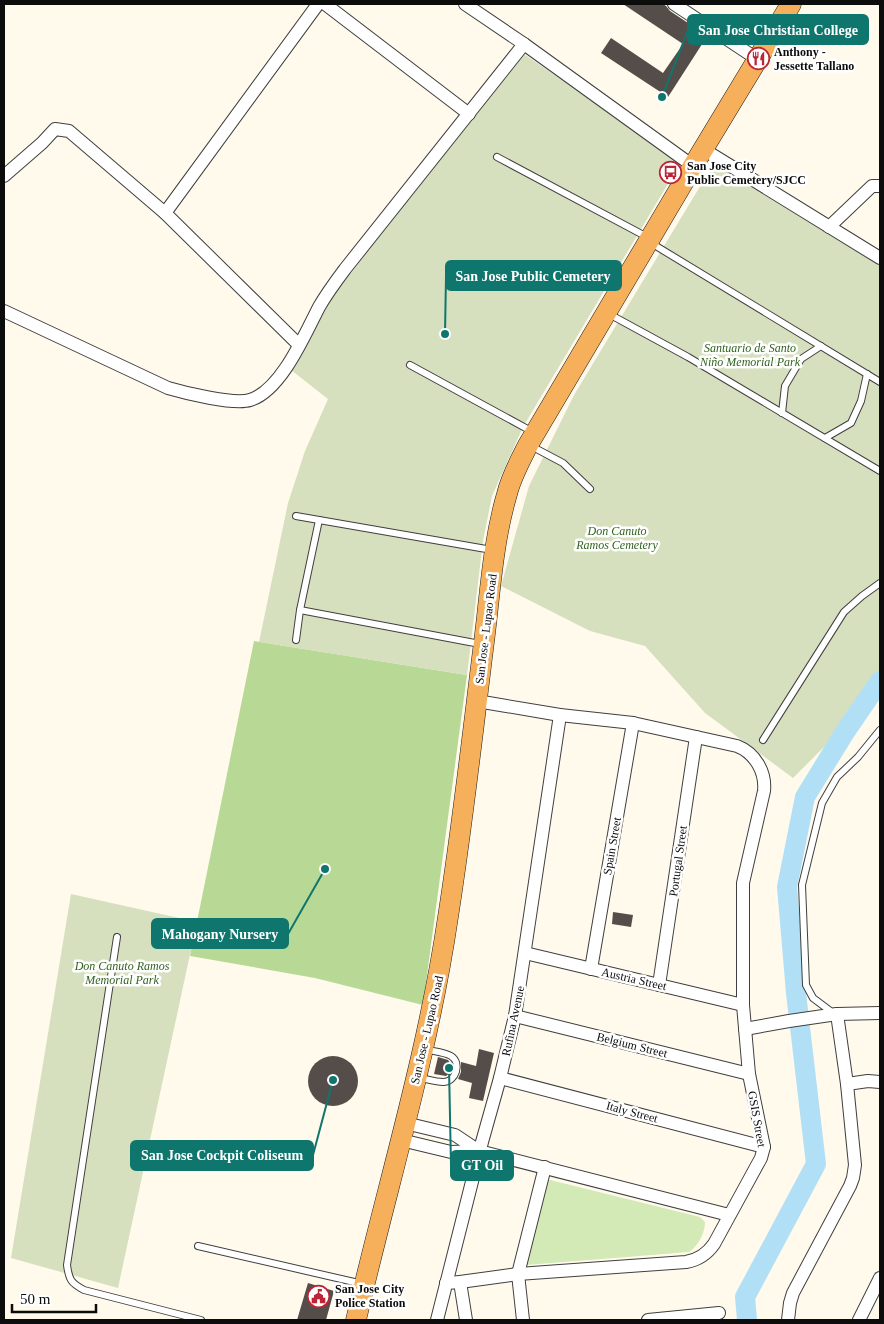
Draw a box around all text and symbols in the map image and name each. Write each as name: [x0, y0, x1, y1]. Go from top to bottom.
callout: San Jose Christian College: [688, 15, 868, 44]
text: San Jose Christian College: [698, 23, 858, 38]
place label: Anthony - Jessette Tallano: [774, 45, 854, 73]
restaurant icon: Anthony - Jessette Tallano: [746, 47, 770, 71]
place label: San Jose City Public Cemetery/SJCC: [687, 159, 806, 187]
bus stop icon: San Jose City Public Cemetery/SJCC: [659, 161, 683, 185]
callout: San Jose Public Cemetery: [446, 261, 621, 290]
text: San Jose Public Cemetery: [455, 269, 611, 284]
park label: Santuario de Santo Niño Memorial Park: [699, 341, 801, 369]
park label: Don Canuto Ramos Cemetery: [575, 524, 658, 552]
street label: San Jose - Lupao Road: [472, 573, 500, 685]
street label: Spain Street: [600, 815, 624, 876]
street label: Portugal Street: [666, 824, 690, 897]
callout: Mahogany Nursery: [152, 919, 288, 948]
text: Mahogany Nursery: [162, 927, 278, 942]
park label: Don Canuto Ramos Memorial Park: [74, 959, 170, 987]
street label: Austria Street: [600, 965, 669, 993]
street label: San Jose - Lupao Road: [408, 975, 446, 1085]
street label: Rufina Avenue: [499, 985, 527, 1057]
street label: Belgium Street: [595, 1029, 669, 1061]
street label: GSIS Street: [745, 1090, 769, 1149]
street label: Italy Street: [605, 1098, 660, 1126]
callout: San Jose Cockpit Coliseum: [131, 1141, 313, 1170]
text: San Jose Cockpit Coliseum: [141, 1148, 303, 1163]
callout: GT Oil: [451, 1151, 513, 1180]
text: GT Oil: [461, 1158, 503, 1173]
scale bar: [12, 1282, 96, 1314]
place label: San Jose City Police Station: [335, 1282, 406, 1310]
public building icon: San Jose City Police Station: [307, 1284, 331, 1308]
text: 50 m: [20, 1291, 51, 1307]

